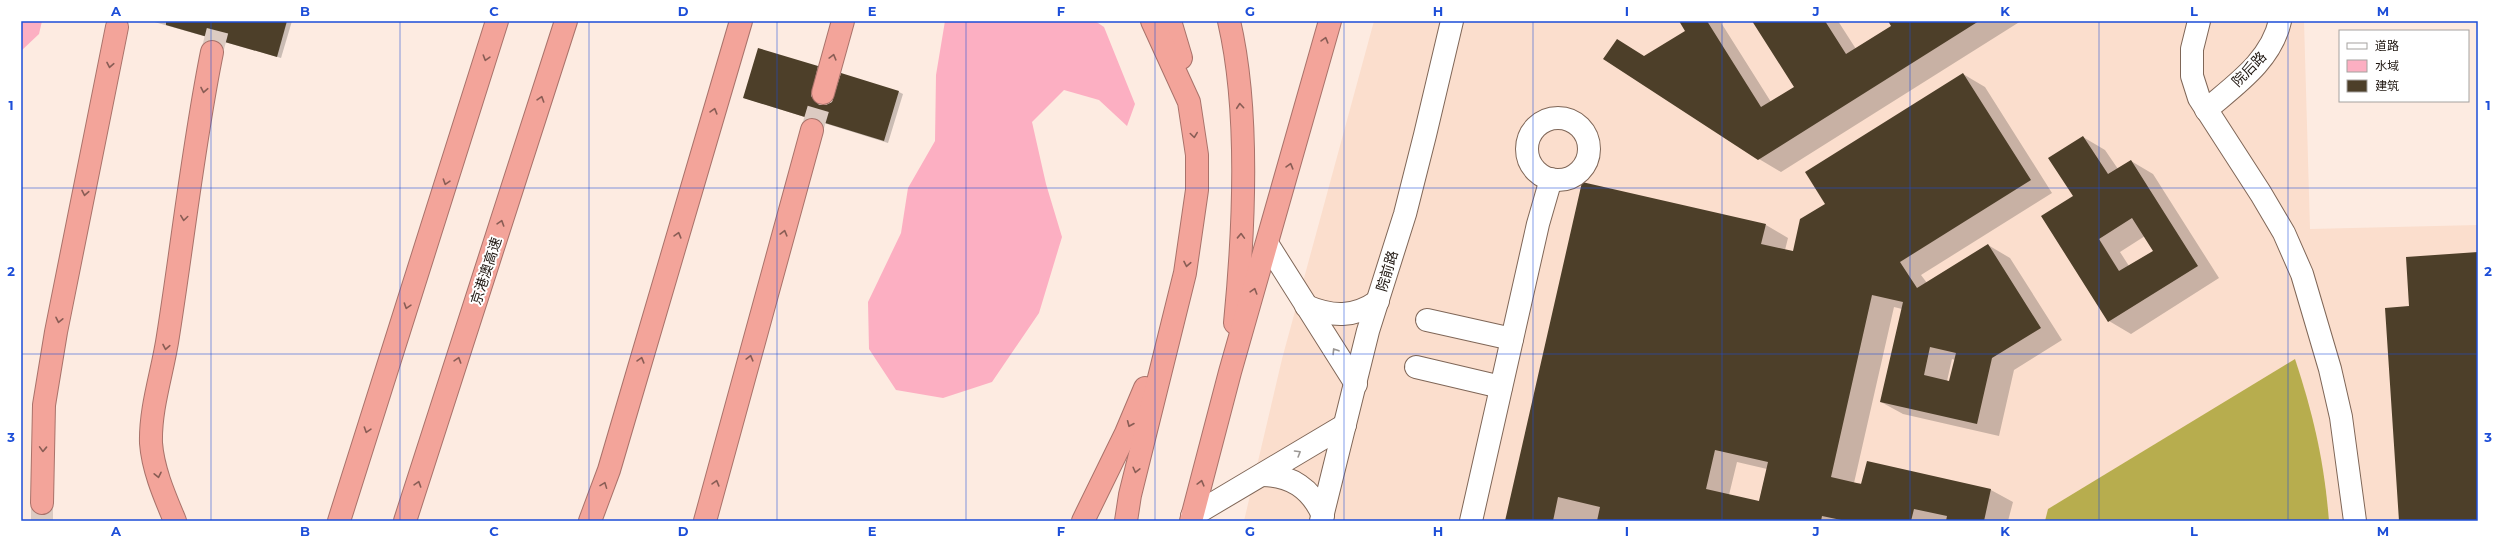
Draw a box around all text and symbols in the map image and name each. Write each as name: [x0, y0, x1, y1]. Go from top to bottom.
text: A: [110, 3, 122, 19]
text: B: [300, 3, 310, 19]
text: C: [489, 3, 499, 19]
text: D: [678, 3, 689, 19]
text: E: [868, 3, 877, 19]
text: F: [1057, 3, 1065, 19]
text: G: [1245, 3, 1255, 19]
text: H: [1433, 3, 1443, 19]
text: I: [1625, 3, 1629, 19]
text: J: [1811, 3, 1820, 19]
text: K: [2000, 3, 2010, 19]
text: L: [2190, 3, 2198, 19]
text: M: [2377, 3, 2389, 19]
legend: [2339, 30, 2469, 102]
one-way arrow: [1320, 37, 1329, 44]
text: 道路: [2375, 38, 2399, 53]
street label: 院后路: [2228, 48, 2270, 90]
one-way arrow: [828, 54, 837, 61]
one-way arrow: [482, 55, 491, 62]
text: 水域: [2375, 58, 2399, 73]
one-way arrow: [106, 62, 114, 68]
text: 建筑: [2375, 78, 2399, 93]
one-way arrow: [200, 87, 209, 93]
one-way arrow: [536, 96, 545, 103]
text: 1: [8, 97, 14, 113]
text: 1: [2485, 97, 2491, 113]
one-way arrow: [1235, 103, 1244, 109]
one-way arrow: [710, 107, 718, 114]
one-way arrow: [1189, 132, 1198, 138]
one-way arrow: [1285, 162, 1294, 169]
one-way arrow: [442, 179, 451, 186]
one-way arrow: [81, 190, 89, 196]
one-way arrow: [180, 215, 189, 221]
one-way arrow: [497, 220, 505, 227]
one-way arrow: [779, 229, 788, 236]
one-way arrow: [673, 232, 682, 239]
one-way arrow: [1237, 233, 1245, 239]
street label: 京港澳高速: [467, 235, 505, 307]
street label: 院前路: [1372, 248, 1402, 294]
one-way arrow: [1183, 261, 1191, 267]
text: 2: [7, 263, 15, 279]
text: 2: [2484, 263, 2492, 279]
one-way arrow: [1249, 287, 1258, 294]
one-way arrow: [403, 303, 412, 310]
one-way arrow: [55, 317, 63, 323]
one-way arrow: [162, 344, 170, 350]
one-way arrow: [1332, 348, 1340, 355]
one-way arrow: [745, 355, 754, 362]
one-way arrow: [453, 357, 461, 364]
one-way arrow: [637, 357, 645, 363]
one-way arrow: [1127, 420, 1135, 428]
one-way arrow: [364, 426, 372, 433]
text: 3: [6, 429, 15, 445]
text: 3: [2483, 429, 2492, 445]
one-way arrow: [39, 446, 47, 452]
one-way arrow: [1294, 451, 1301, 458]
one-way arrow: [1132, 467, 1141, 474]
one-way arrow: [154, 472, 162, 478]
one-way arrow: [711, 480, 720, 487]
one-way arrow: [1196, 480, 1205, 487]
one-way arrow: [413, 481, 422, 488]
one-way arrow: [599, 481, 607, 488]
text: A: [110, 523, 122, 539]
text: B: [300, 523, 310, 539]
text: C: [489, 523, 499, 539]
text: D: [678, 523, 689, 539]
text: E: [868, 523, 877, 539]
text: F: [1057, 523, 1065, 539]
text: G: [1245, 523, 1255, 539]
text: H: [1433, 523, 1443, 539]
text: I: [1625, 523, 1629, 539]
text: J: [1811, 523, 1820, 539]
text: K: [2000, 523, 2010, 539]
text: L: [2190, 523, 2198, 539]
text: M: [2377, 523, 2389, 539]

